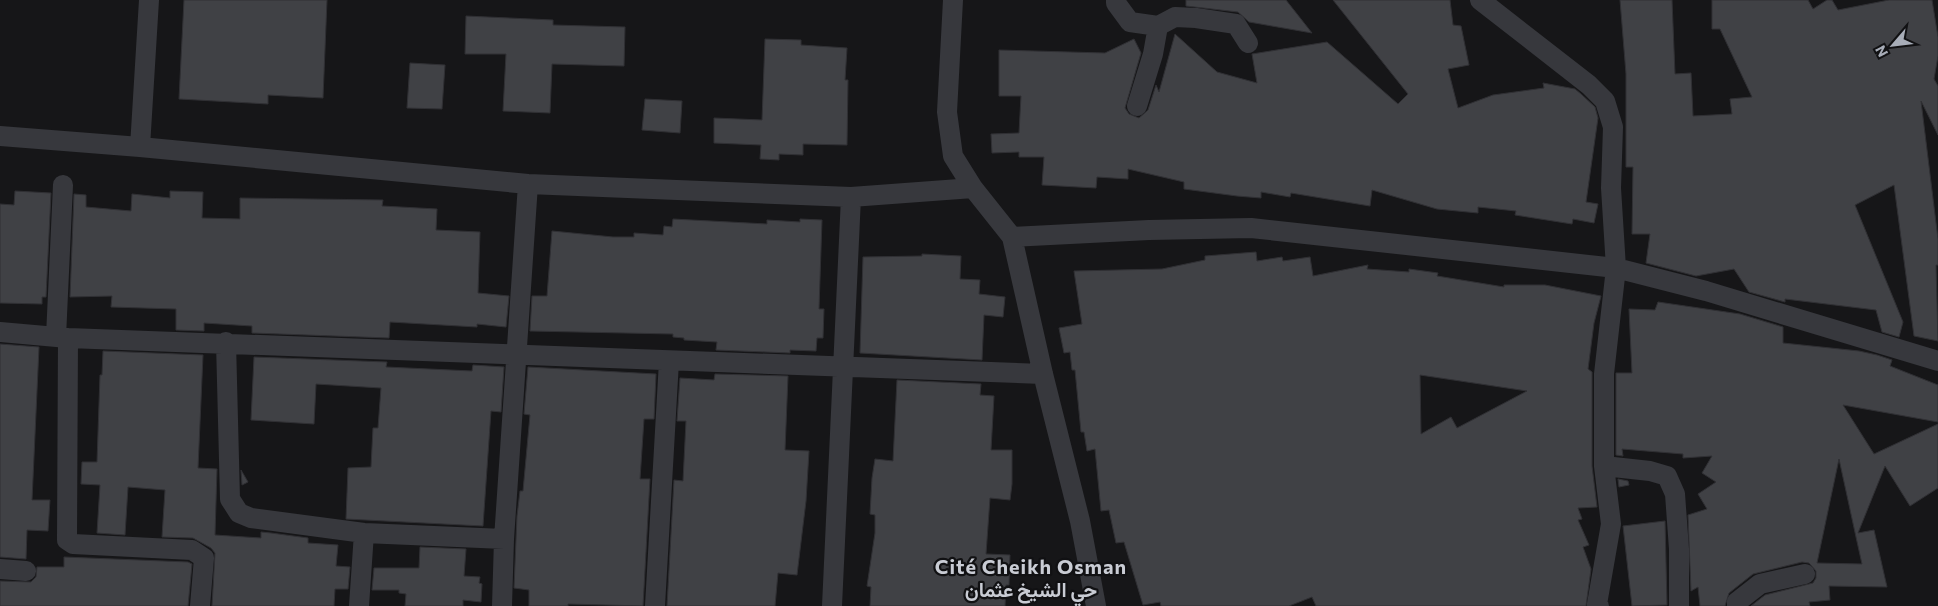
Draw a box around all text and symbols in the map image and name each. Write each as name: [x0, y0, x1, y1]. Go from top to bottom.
north arrow: [1868, 20, 1918, 70]
text: N: [1871, 43, 1891, 60]
district label: Cité Cheikh Osman حي الشيخ عثمان: [935, 554, 1127, 606]

